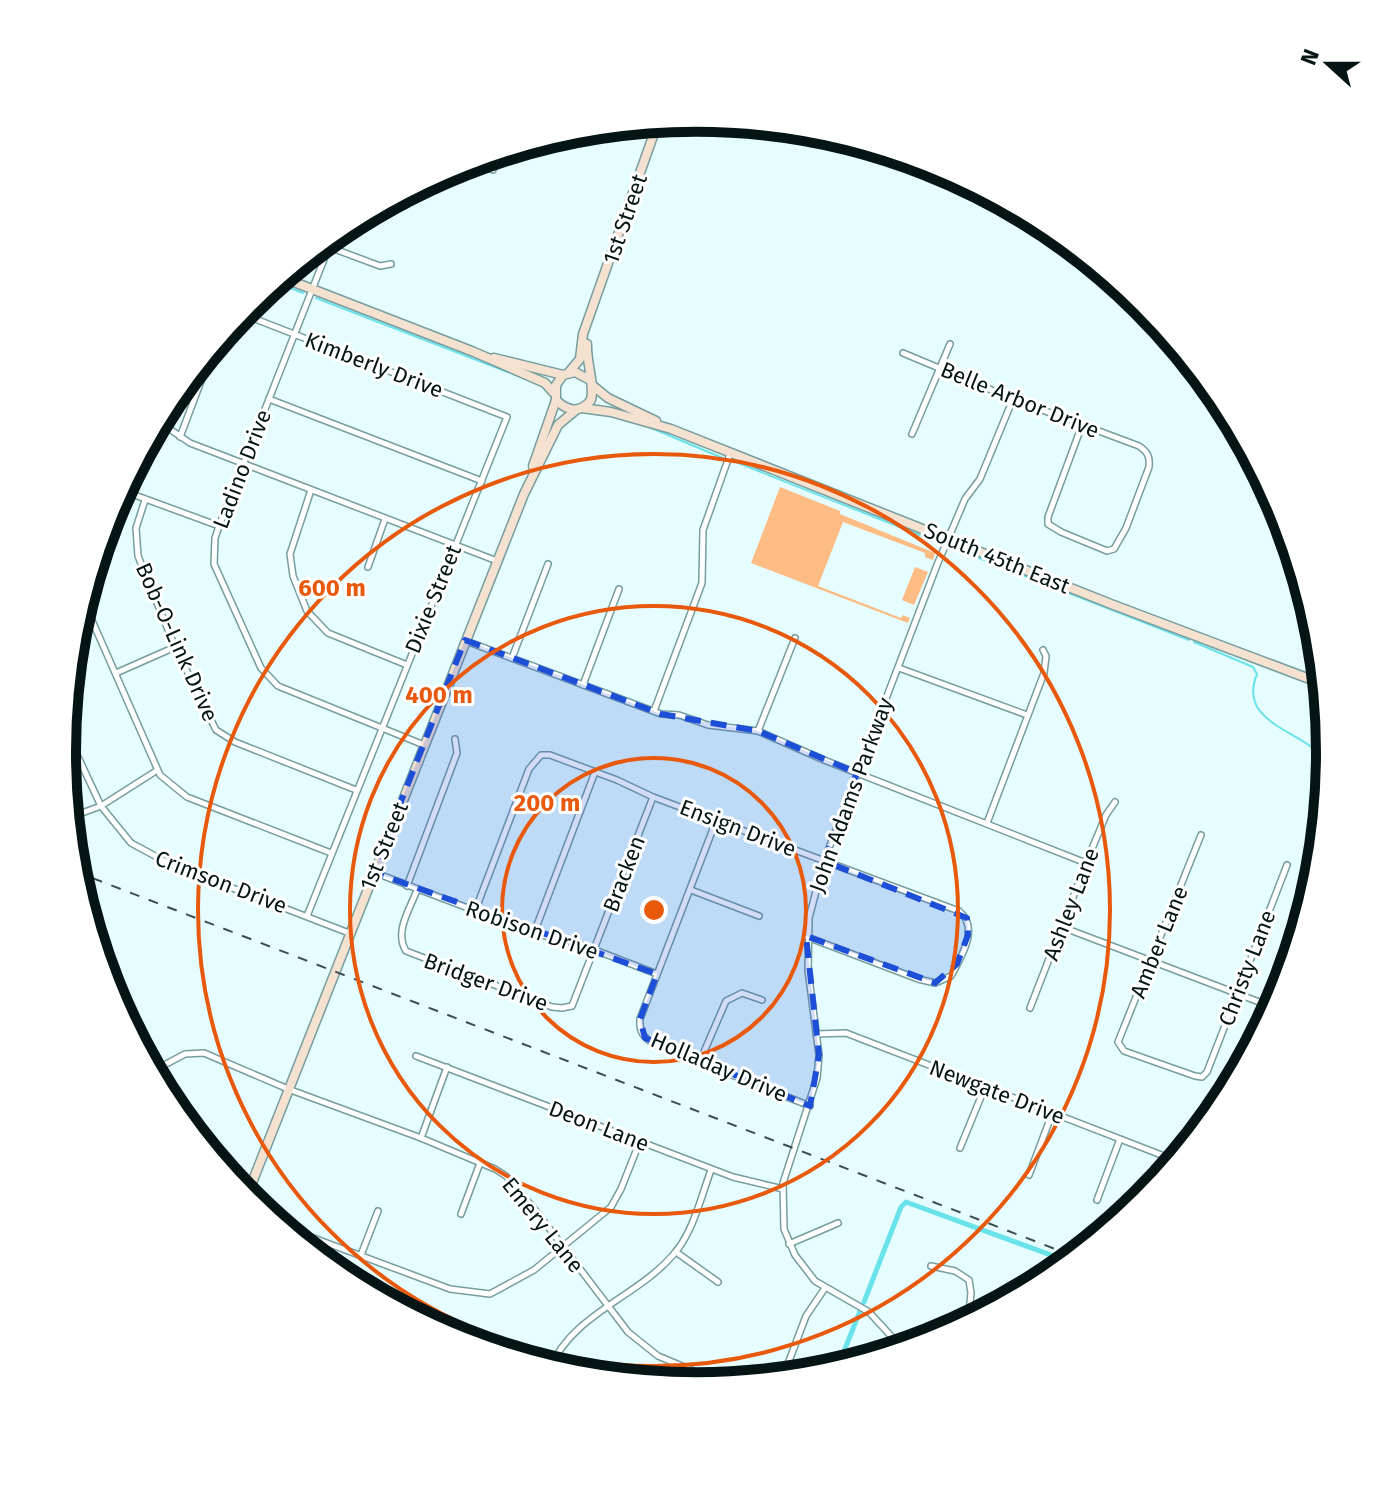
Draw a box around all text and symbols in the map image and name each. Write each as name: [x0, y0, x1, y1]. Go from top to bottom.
north arrow: [1288, 24, 1368, 104]
text: N: [1295, 45, 1325, 69]
street label: 1st Street: [597, 170, 653, 267]
street label: Kimberly Drive: [301, 326, 447, 404]
street label: Belle Arbor Drive: [937, 356, 1103, 444]
street label: Ladino Drive: [207, 406, 277, 532]
street label: South 45th East: [920, 516, 1074, 600]
street label: Dixie Street: [399, 541, 467, 657]
street label: Bob-O-Link Drive: [130, 558, 224, 726]
text: 600 m: [298, 574, 366, 602]
text: 400 m: [405, 681, 473, 709]
street label: John Adams Parkway: [803, 694, 899, 896]
text: 200 m: [514, 789, 580, 817]
street label: Ensign Drive: [676, 793, 800, 863]
street label: 1st Street: [354, 798, 414, 894]
street label: Bracken: [597, 832, 651, 916]
street label: Crimson Drive: [151, 844, 291, 920]
street label: Ashley Lane: [1037, 844, 1105, 964]
street label: Amber Lane: [1124, 882, 1194, 1002]
street label: Robison Drive: [462, 895, 602, 965]
centre of rings: [640, 896, 668, 924]
street label: Christy Lane: [1213, 906, 1281, 1030]
street label: Bridger Drive: [420, 947, 552, 1017]
street label: Holladay Drive: [647, 1026, 791, 1108]
street label: Newgate Drive: [925, 1054, 1069, 1130]
street label: Deon Lane: [545, 1095, 653, 1157]
street label: Emery Lane: [496, 1172, 590, 1278]

